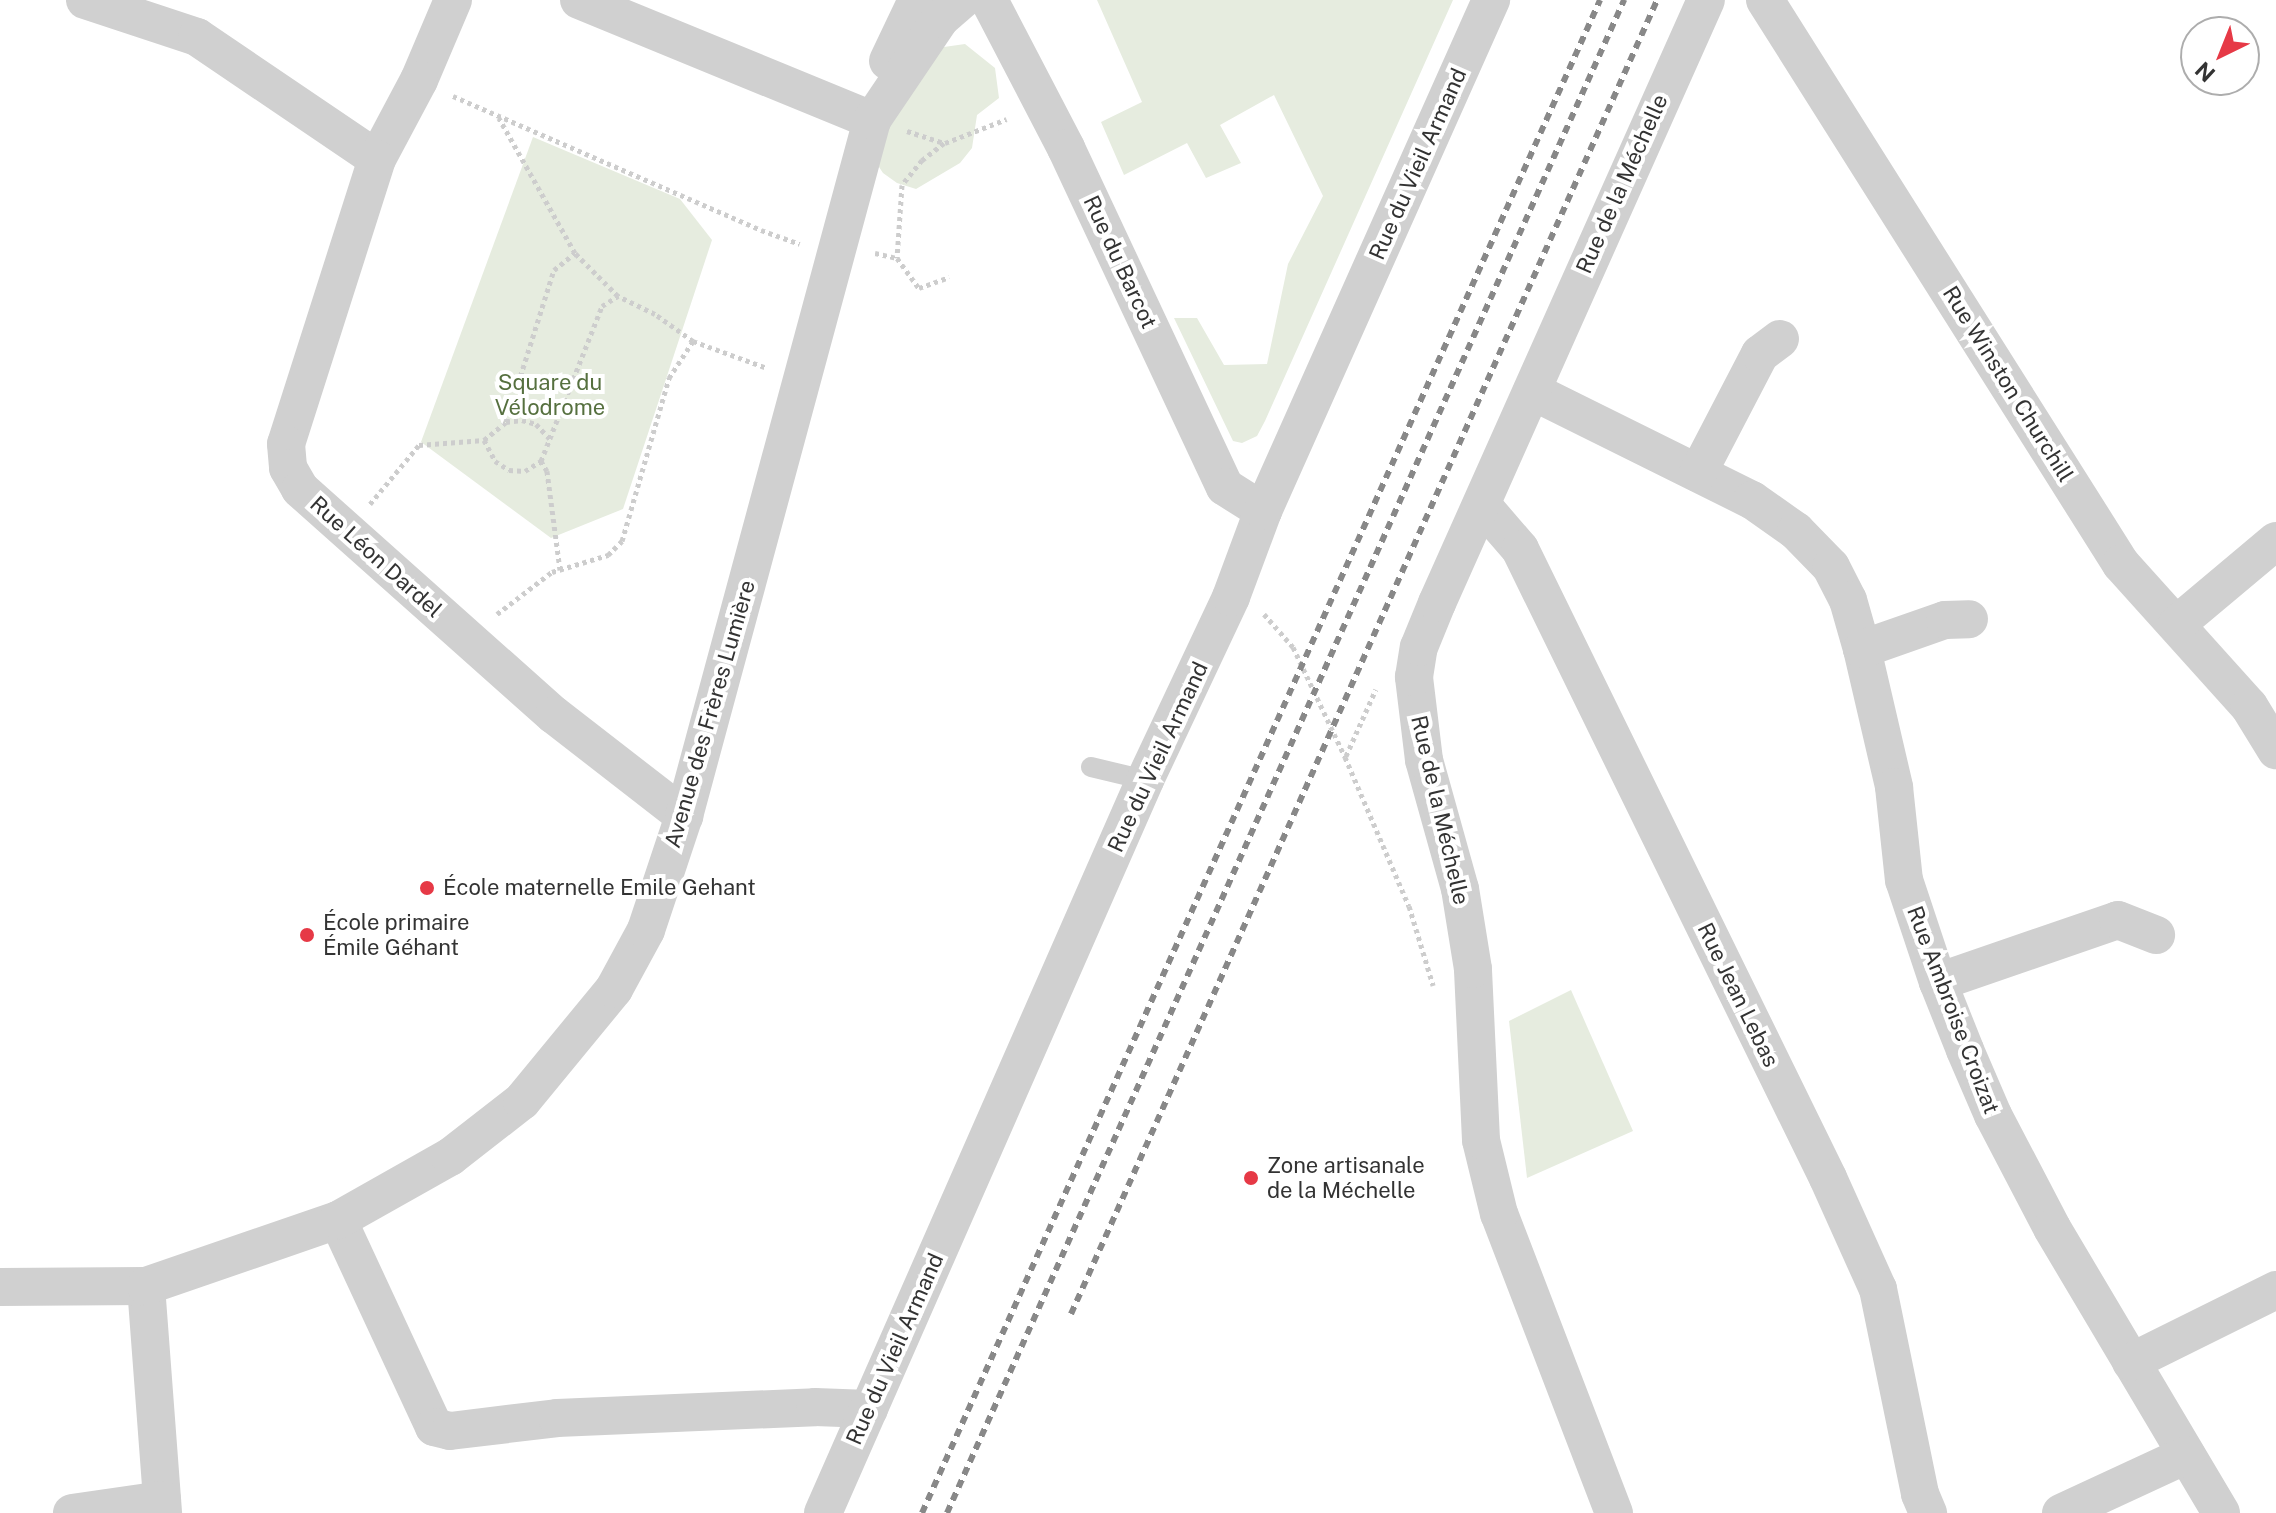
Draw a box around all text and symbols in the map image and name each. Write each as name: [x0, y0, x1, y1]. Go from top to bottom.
north arrow: [2180, 16, 2260, 96]
text: N: [2190, 57, 2220, 87]
street label: Rue du Vieil Armand: [1364, 64, 1472, 264]
street label: Rue de la Méchelle: [1570, 90, 1674, 278]
street label: Rue du Barcot: [1078, 191, 1162, 333]
street label: Rue Winston Churchill: [1937, 281, 2079, 487]
park label: Square du Vélodrome: [495, 369, 605, 420]
street label: Rue Léon Dardel: [305, 491, 447, 623]
street label: Avenue des Frères Lumière: [659, 577, 761, 851]
street label: Rue du Vieil Armand: [1102, 657, 1214, 857]
street label: Rue de la Méchelle: [1405, 713, 1475, 907]
place label: École maternelle Emile Gehant: [443, 875, 756, 901]
marker: École maternelle Emile Gehant: [418, 879, 436, 897]
street label: Rue Ambroise Croizat: [1901, 902, 2005, 1118]
place label: École primaire Émile Géhant: [323, 909, 470, 960]
street label: Rue Jean Lebas: [1692, 919, 1784, 1071]
marker: École primaire Émile Géhant: [298, 926, 316, 944]
place label: Zone artisanale de la Méchelle: [1267, 1152, 1425, 1204]
marker: Zone artisanale de la Méchelle: [1242, 1169, 1260, 1187]
street label: Rue du Vieil Armand: [841, 1249, 949, 1449]

